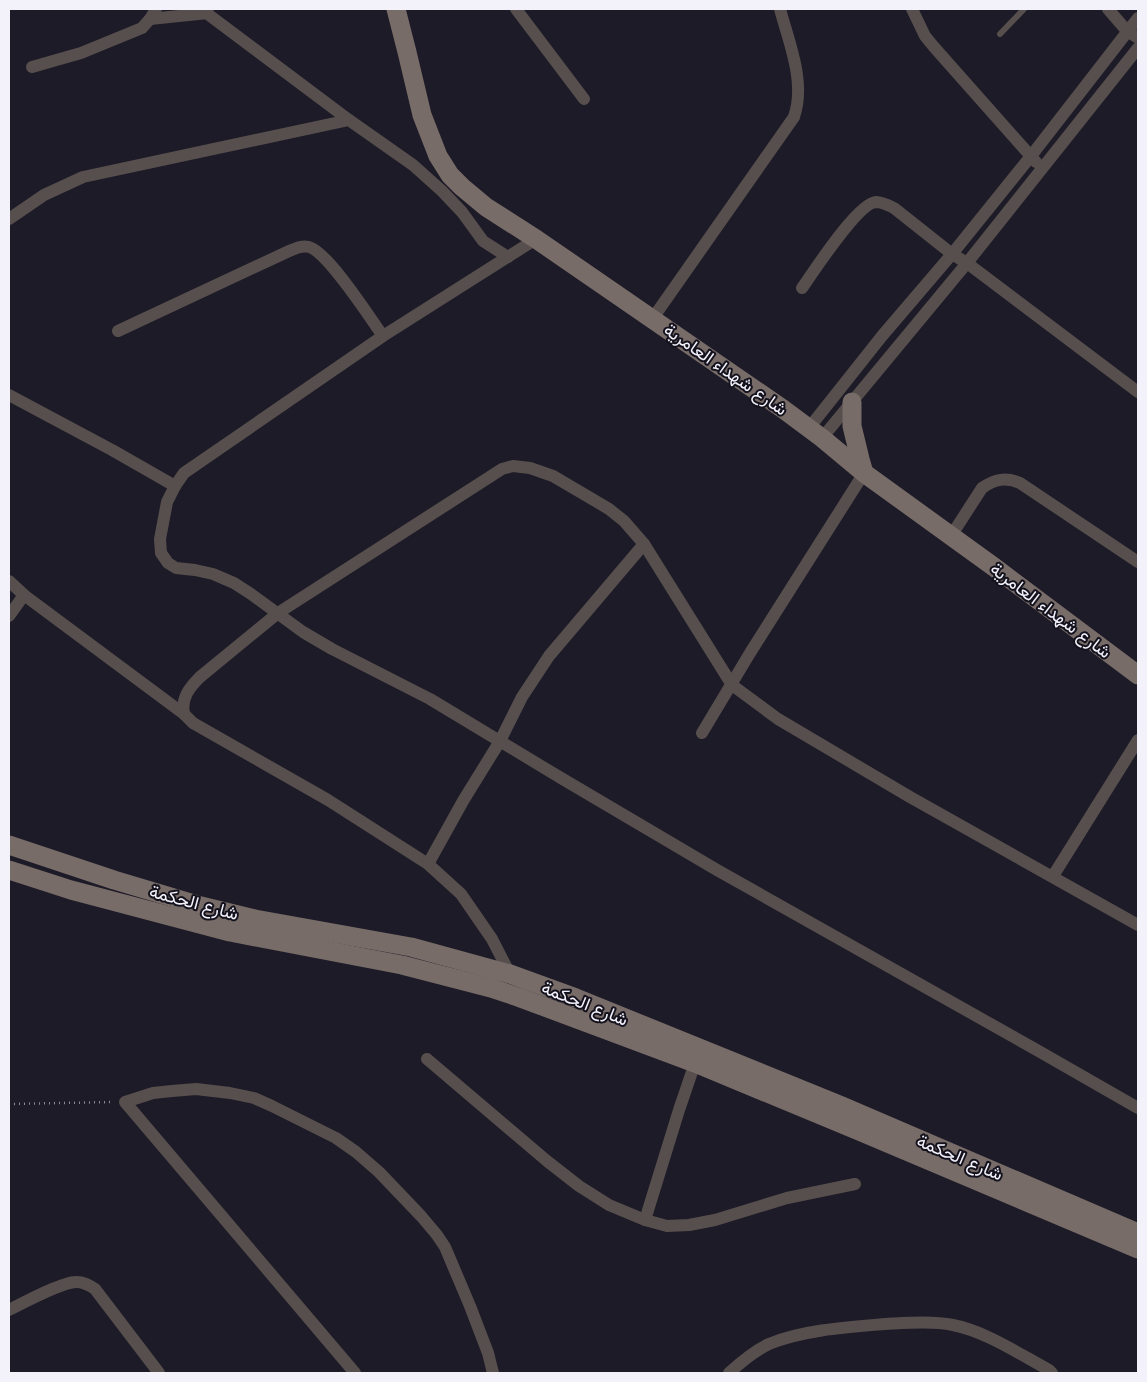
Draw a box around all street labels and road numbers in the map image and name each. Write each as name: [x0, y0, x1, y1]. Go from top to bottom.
street label: شارع شهداء العامرية: [659, 318, 792, 421]
street label: شارع شهداء العامرية: [985, 557, 1116, 664]
street label: شارع الحكمة: [147, 879, 241, 926]
street label: شارع الحكمة: [538, 975, 632, 1032]
street label: شارع الحكمة: [913, 1129, 1007, 1186]

